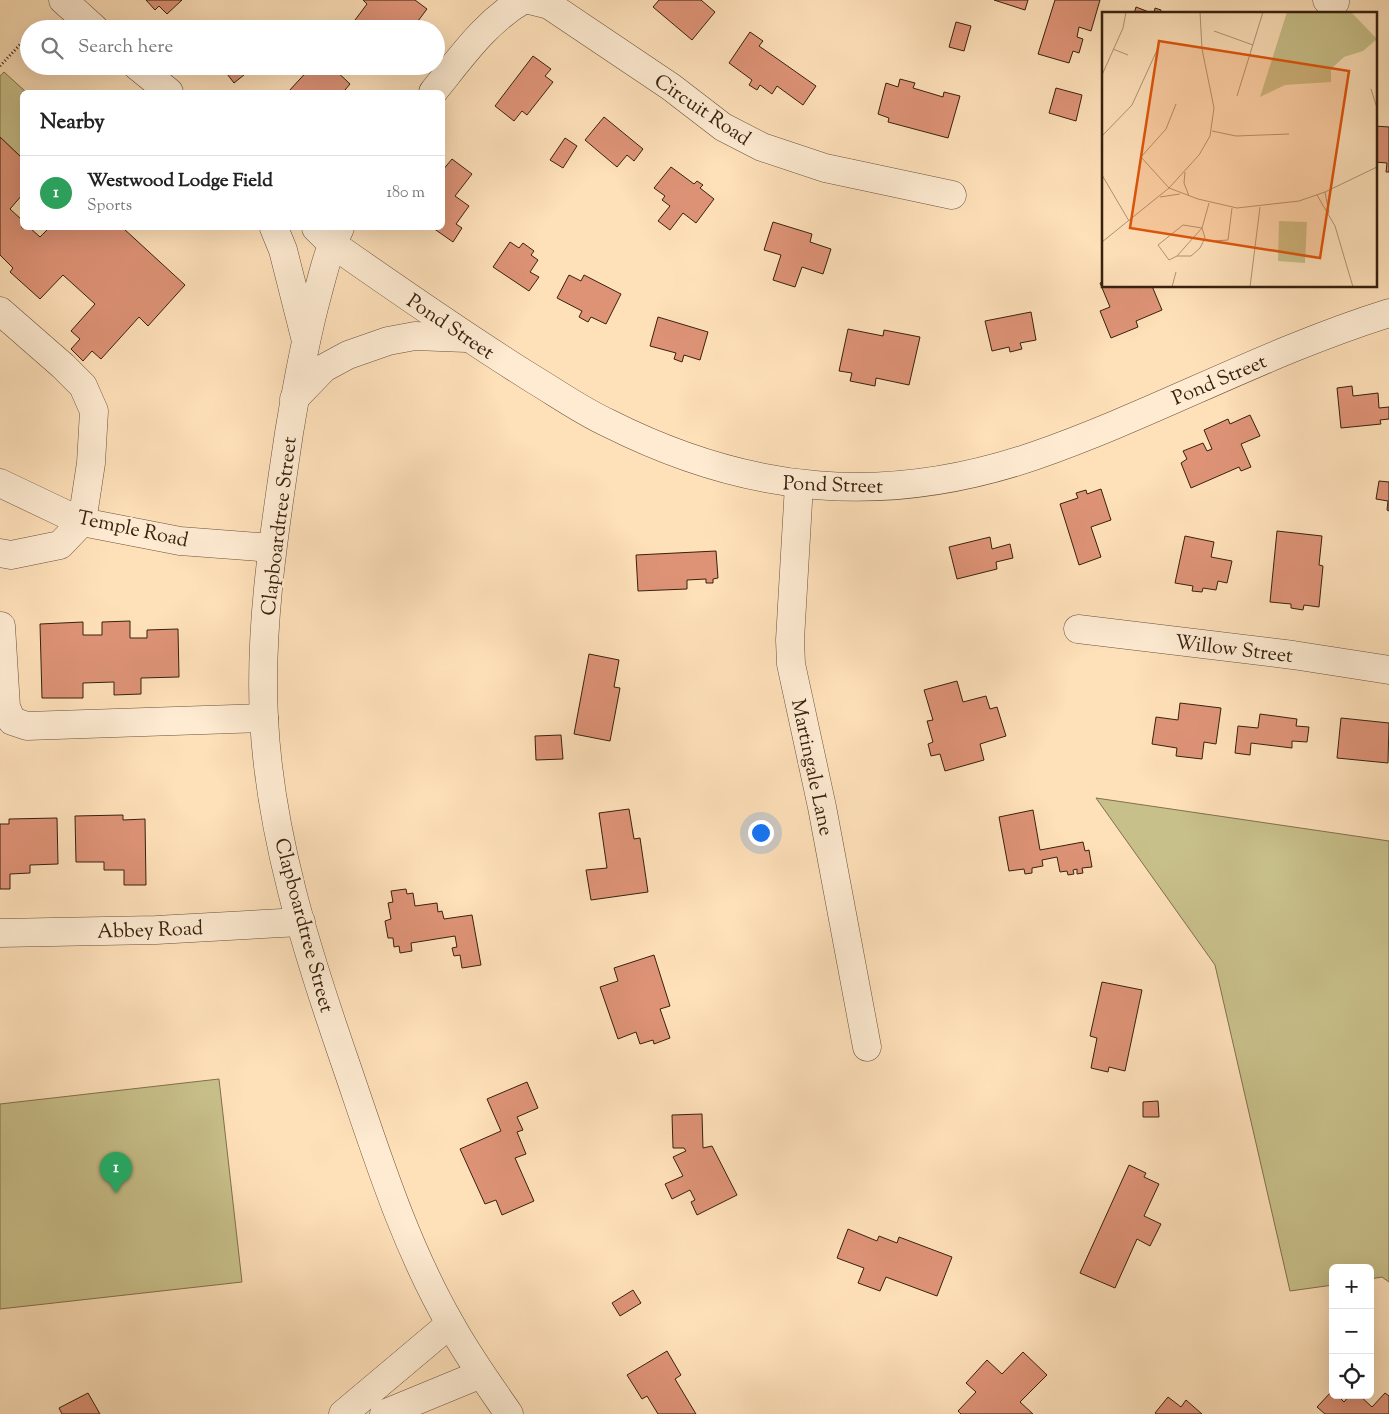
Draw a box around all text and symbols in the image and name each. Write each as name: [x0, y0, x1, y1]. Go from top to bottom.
inset map: [1102, 12, 1376, 288]
search box: [20, 20, 445, 75]
icon: search: [38, 34, 66, 62]
text: Search here: [78, 34, 173, 61]
street label: Circuit Road: [647, 68, 756, 154]
text: Nearby: [40, 108, 105, 138]
text: Westwood Lodge Field: [87, 168, 273, 195]
text: 1: [53, 182, 59, 205]
text: 180 m: [386, 182, 425, 205]
text: Sports: [87, 195, 132, 218]
street label: Pond Street: [400, 288, 499, 368]
street label: Pond Street: [1168, 348, 1272, 414]
street label: Clapboardtree Street: [255, 435, 306, 617]
street label: Pond Street: [782, 470, 884, 503]
street label: Temple Road: [74, 505, 191, 556]
street label: Willow Street: [1173, 629, 1295, 672]
street label: Martingale Lane: [782, 696, 839, 839]
your location: [748, 820, 774, 846]
street label: Clapboardtree Street: [265, 835, 340, 1016]
street label: Abbey Road: [97, 915, 204, 948]
pin: 1: [100, 1152, 132, 1193]
map controls: [1329, 1264, 1374, 1399]
button: +: [1329, 1264, 1374, 1309]
button: −: [1329, 1309, 1374, 1354]
button: locate: [1329, 1354, 1374, 1399]

